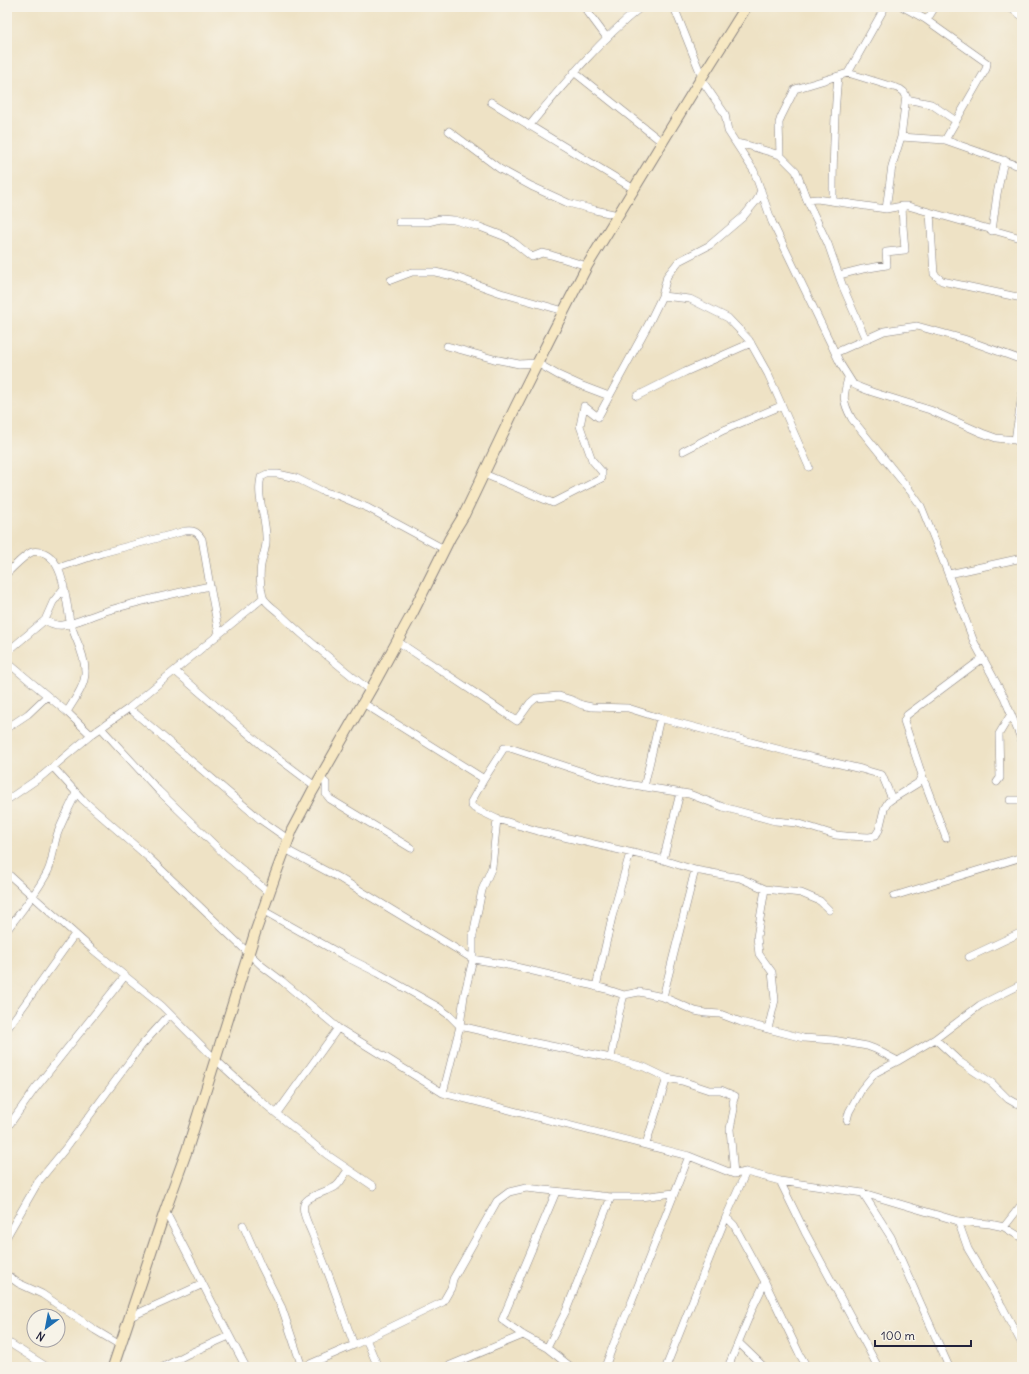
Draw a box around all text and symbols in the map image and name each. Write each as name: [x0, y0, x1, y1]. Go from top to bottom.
north arrow: [26, 1308, 66, 1348]
scale bar: [875, 1322, 971, 1348]
text: 100 m: [881, 1328, 915, 1343]
text: N: [34, 1329, 48, 1344]

